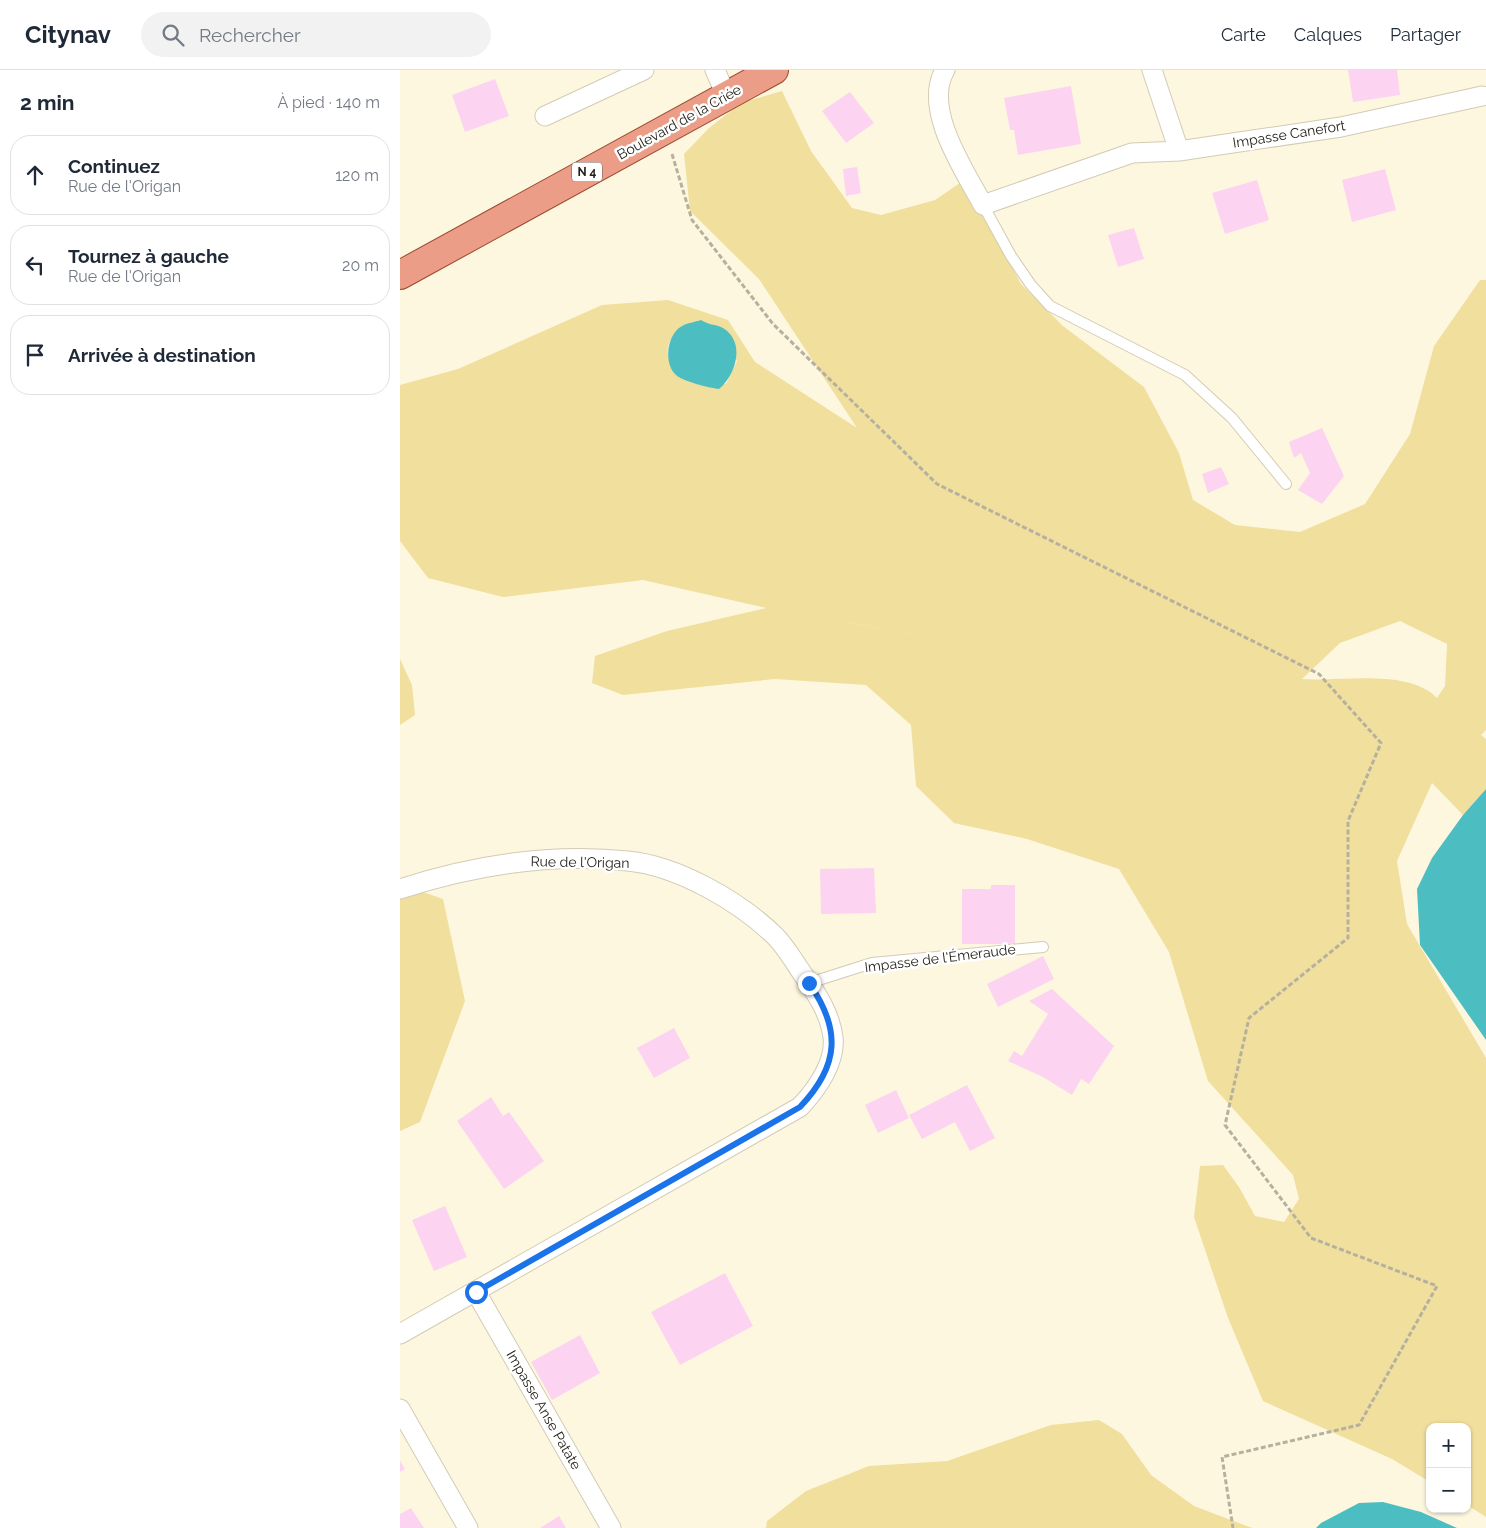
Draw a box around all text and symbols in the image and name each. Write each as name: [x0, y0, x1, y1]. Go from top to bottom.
search box: [141, 12, 491, 57]
text: Citynav: [25, 20, 111, 49]
icon: search: [159, 21, 187, 49]
text: Rechercher: [199, 24, 301, 46]
text: Carte: [1221, 24, 1266, 45]
text: Calques: [1294, 24, 1362, 45]
text: Partager: [1390, 24, 1461, 45]
street label: Boulevard de la Criée: [614, 81, 744, 163]
text: 2 min: [20, 90, 74, 115]
text: À pied · 140 m: [278, 93, 380, 112]
street label: Impasse Canefort: [1232, 117, 1347, 151]
text: Continuez: [68, 155, 160, 177]
icon: ahead: [21, 161, 49, 189]
road number: N 4: [572, 162, 602, 181]
text: 120 m: [335, 166, 379, 185]
text: Rue de l'Origan: [68, 177, 181, 196]
text: Tournez à gauche: [68, 245, 229, 267]
icon: left: [21, 251, 49, 279]
text: 20 m: [342, 256, 379, 275]
text: Rue de l'Origan: [68, 267, 181, 286]
icon: arrive: [21, 341, 49, 369]
text: Arrivée à destination: [68, 344, 256, 366]
street label: Rue de l'Origan: [530, 853, 630, 871]
street label: Impasse de l'Émeraude: [863, 940, 1016, 975]
route end: [798, 972, 821, 995]
route start: [465, 1281, 488, 1304]
street label: Impasse Anse Patate: [503, 1348, 585, 1472]
map controls: [1426, 1423, 1471, 1513]
button: +: [1426, 1423, 1471, 1468]
button: −: [1426, 1468, 1471, 1513]

